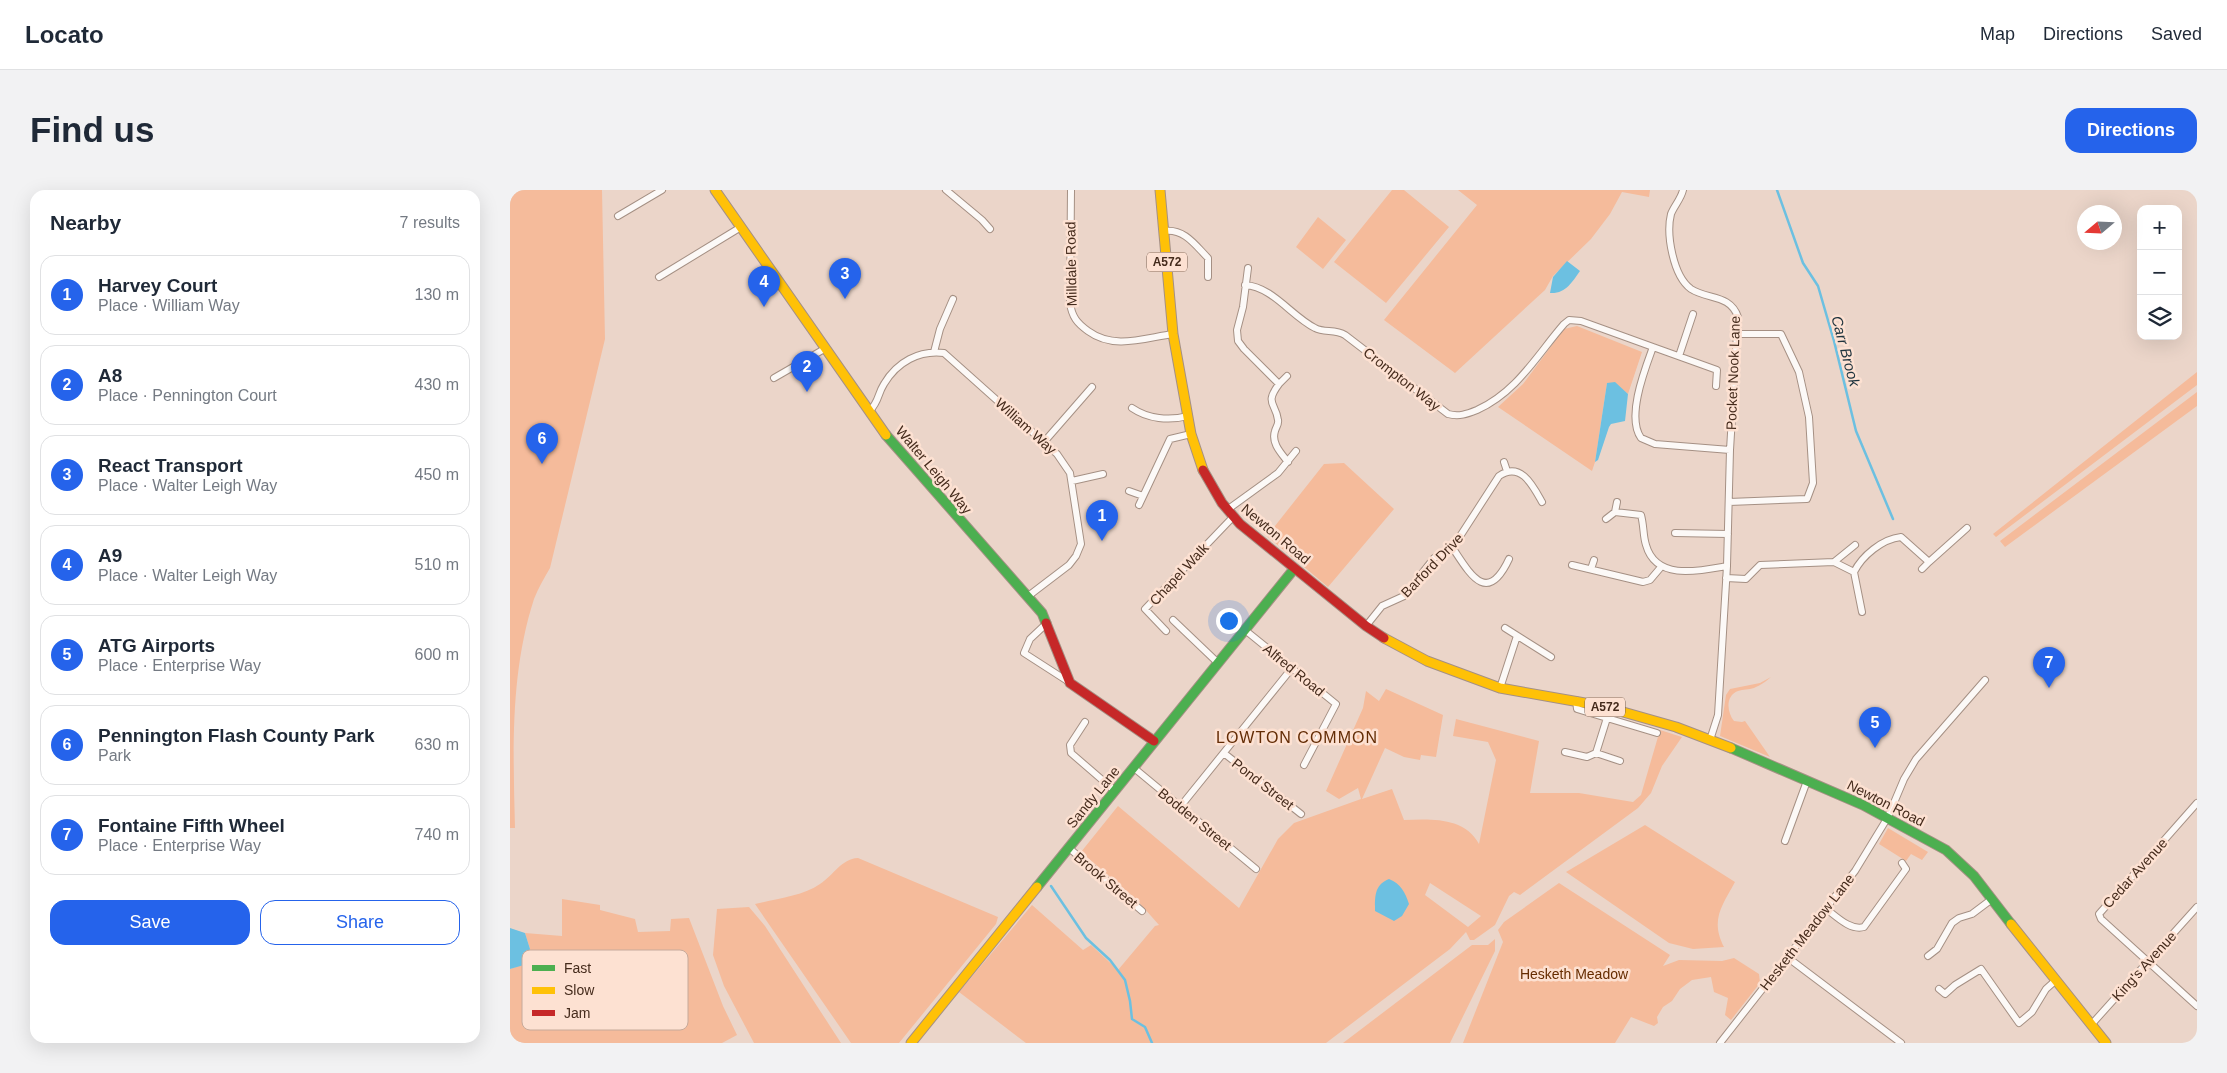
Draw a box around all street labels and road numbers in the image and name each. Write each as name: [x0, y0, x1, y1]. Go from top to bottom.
street label: Milldale Road: [1062, 221, 1080, 307]
road number: A572: [1147, 252, 1187, 272]
street label: Pocket Nook Lane: [1723, 315, 1743, 430]
street label: Crompton Way: [1360, 344, 1444, 414]
street label: William Way: [992, 394, 1060, 458]
street label: Walter Leigh Way: [893, 423, 975, 517]
street label: Newton Road: [1238, 501, 1314, 567]
street label: Barford Drive: [1398, 530, 1467, 600]
street label: Chapel Walk: [1146, 539, 1212, 608]
street label: Alfred Road: [1260, 641, 1328, 699]
road number: A572: [1585, 698, 1625, 716]
street label: Pond Street: [1229, 755, 1297, 813]
street label: Sandy Lane: [1063, 763, 1123, 831]
street label: Newton Road: [1845, 777, 1927, 829]
street label: Bodden Street: [1155, 785, 1235, 853]
street label: Cedar Avenue: [2099, 835, 2171, 911]
street label: Brook Street: [1071, 849, 1141, 911]
street label: Hesketh Meadow Lane: [1757, 870, 1858, 993]
street label: King's Avenue: [2109, 928, 2180, 1004]

